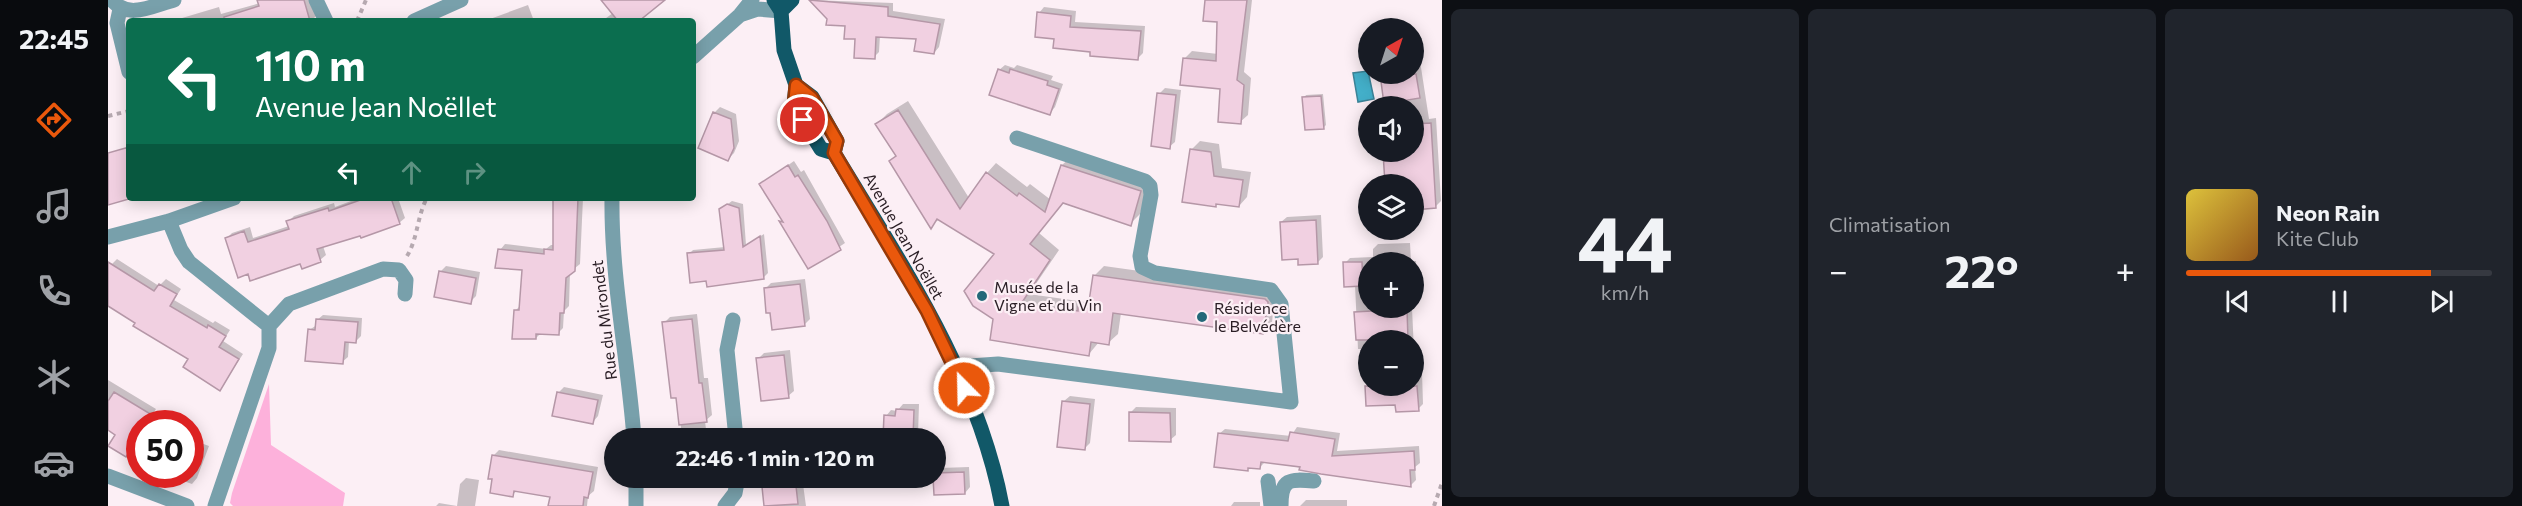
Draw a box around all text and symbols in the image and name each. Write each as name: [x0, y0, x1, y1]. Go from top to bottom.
north arrow: [1358, 18, 1424, 84]
map controls: [1358, 18, 1424, 396]
text: 22:45: [19, 22, 89, 55]
text: 110 m: [255, 38, 366, 90]
icon: left: [156, 42, 234, 120]
text: Avenue Jean Noëllet: [255, 90, 497, 123]
pin: [777, 94, 828, 145]
button: sound: [1358, 96, 1424, 162]
icon: directions: [33, 99, 75, 141]
icon: arrive: [786, 103, 819, 136]
icon: left: [332, 156, 365, 189]
icon: ahead: [395, 156, 428, 189]
icon: right: [458, 156, 491, 189]
street label: Avenue Jean Noëllet: [860, 169, 949, 303]
button: layers: [1358, 174, 1424, 240]
icon: music: [33, 185, 75, 227]
text: 44: [1577, 193, 1673, 288]
text: Neon Rain: [2276, 199, 2380, 226]
text: Climatisation: [1829, 212, 1950, 236]
text: Kite Club: [2276, 226, 2359, 250]
text: 22°: [1945, 242, 2019, 297]
text: −: [1829, 249, 1848, 290]
text: +: [2116, 249, 2135, 290]
button: +: [1358, 252, 1424, 318]
street label: Rue du Mirondet: [587, 259, 620, 381]
icon: phone: [33, 270, 75, 312]
place label: Musée de la Vigne et du Vin: [994, 277, 1102, 314]
text: km/h: [1601, 280, 1649, 304]
icon: previous: [2221, 285, 2254, 318]
icon: pause: [2323, 285, 2356, 318]
icon: next: [2425, 285, 2458, 318]
marker: Musée de la Vigne et du Vin: [975, 289, 989, 303]
place label: Résidence le Belvédère: [1214, 298, 1301, 335]
marker: Résidence le Belvédère: [1195, 310, 1209, 324]
button: −: [1358, 330, 1424, 396]
icon: climate: [33, 356, 75, 398]
position arrow: [932, 356, 996, 420]
speed limit sign: 50: [126, 410, 204, 488]
icon: car: [33, 442, 75, 484]
text: 22:46 · 1 min · 120 m: [676, 444, 874, 471]

